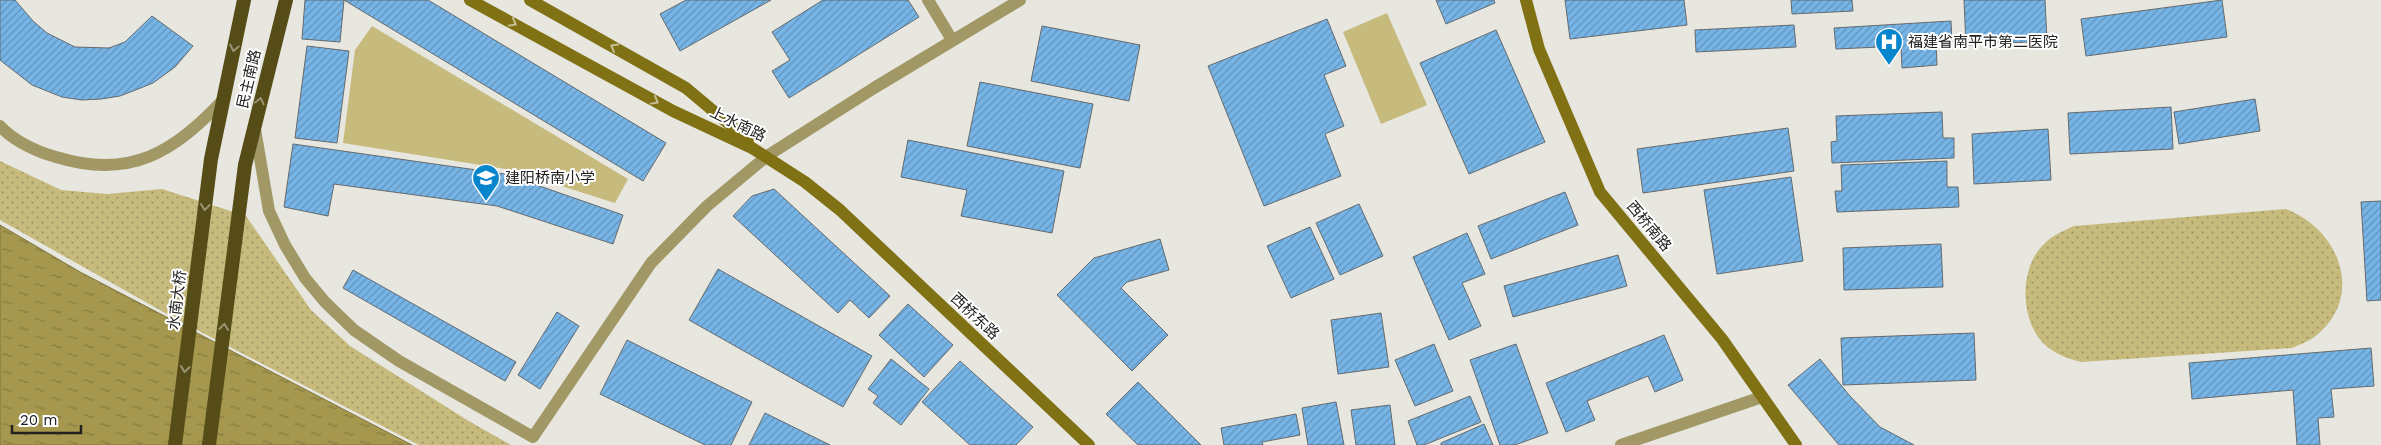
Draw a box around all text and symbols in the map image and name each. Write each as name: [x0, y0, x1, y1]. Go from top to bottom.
one-way arrow: [507, 17, 516, 27]
hospital icon: 福建省南平市第二医院: [1874, 27, 1904, 66]
place label: 福建省南平市第二医院: [1908, 33, 2058, 51]
one-way arrow: [230, 43, 240, 52]
one-way arrow: [611, 43, 620, 53]
street label: 民主南路: [233, 48, 265, 110]
one-way arrow: [650, 95, 659, 105]
one-way arrow: [254, 96, 265, 105]
street label: 上水南路: [707, 103, 769, 145]
school or university icon: 建阳桥南小学: [471, 163, 501, 202]
place label: 建阳桥南小学: [505, 169, 595, 187]
street label: 西桥南路: [1623, 197, 1675, 255]
one-way arrow: [200, 204, 211, 212]
street label: 水南大桥: [164, 269, 190, 331]
street label: 西桥东路: [947, 289, 1003, 343]
one-way arrow: [218, 323, 229, 331]
one-way arrow: [180, 365, 191, 373]
scale bar: [12, 402, 81, 434]
text: 20 m: [20, 411, 58, 429]

